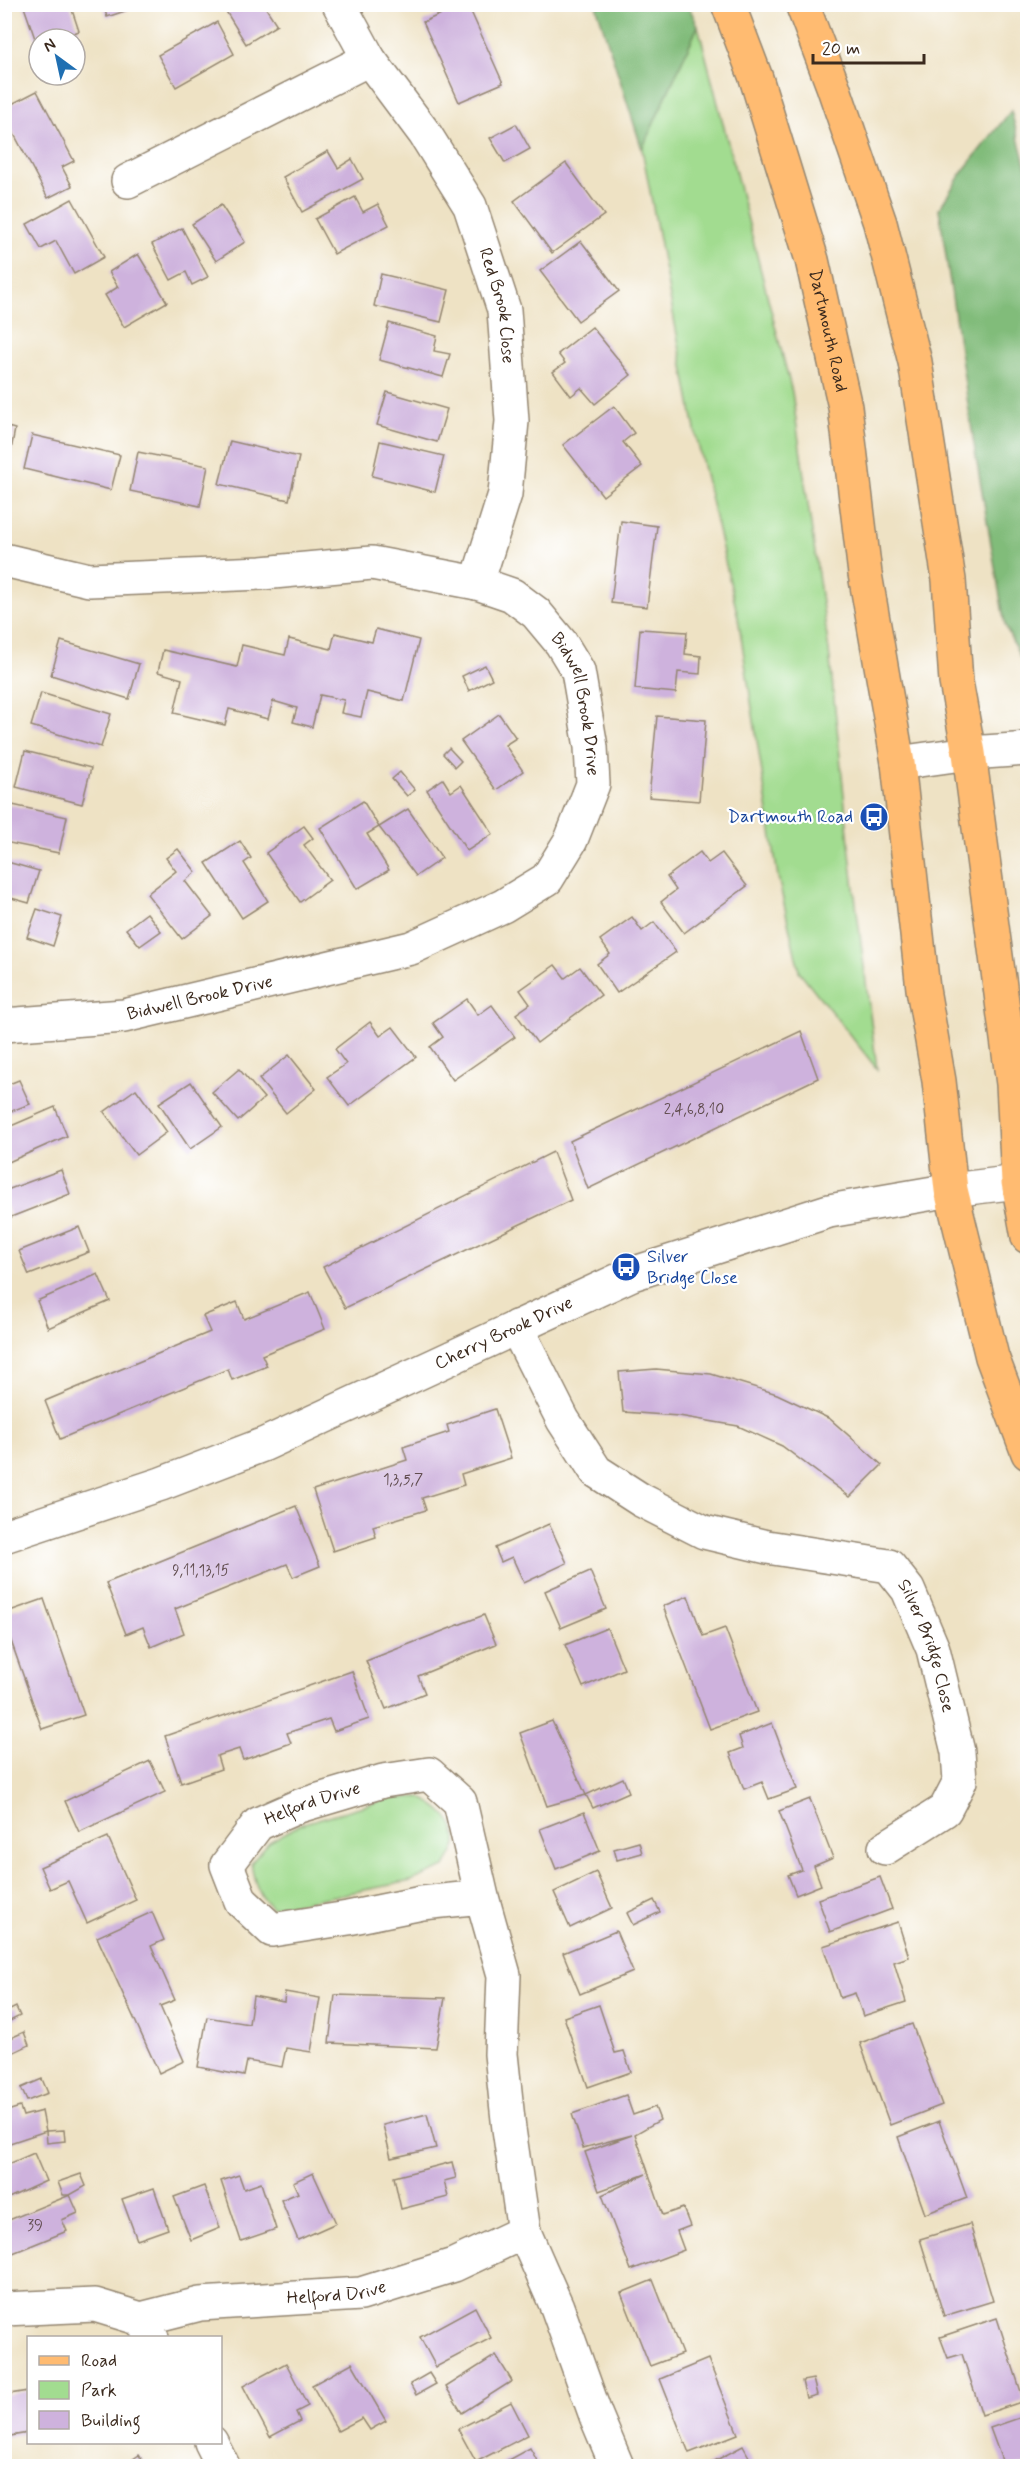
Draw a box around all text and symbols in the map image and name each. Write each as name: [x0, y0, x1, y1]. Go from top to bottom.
north arrow: [27, 27, 87, 87]
scale bar: [813, 27, 924, 65]
text: N: [39, 34, 60, 57]
text: 20 m: [822, 37, 860, 61]
street label: Red Brook Close: [472, 245, 520, 364]
street label: Dartmouth Road: [802, 267, 853, 394]
street label: Bidwell Brook Drive: [545, 627, 605, 777]
bus stop icon: Dartmouth Road: [858, 801, 890, 833]
place label: Dartmouth Road: [728, 805, 853, 829]
street label: Bidwell Brook Drive: [125, 970, 275, 1026]
house number: 2,4,6,8,10: [664, 1100, 724, 1120]
place label: Silver Bridge Close: [647, 1245, 738, 1290]
bus stop icon: Silver Bridge Close: [610, 1251, 642, 1283]
street label: Cherry Brook Drive: [431, 1291, 577, 1376]
house number: 1,3,5,7: [383, 1470, 423, 1490]
house number: 9,11,13,15: [172, 1561, 230, 1581]
street label: Silver Bridge Close: [892, 1574, 960, 1715]
street label: Helford Drive: [261, 1776, 363, 1832]
house number: 39: [27, 2216, 43, 2236]
street label: Helford Drive: [286, 2275, 389, 2311]
legend: [27, 2336, 222, 2444]
text: Road: [81, 2349, 117, 2373]
text: Park: [81, 2379, 117, 2403]
text: Building: [81, 2409, 141, 2435]

